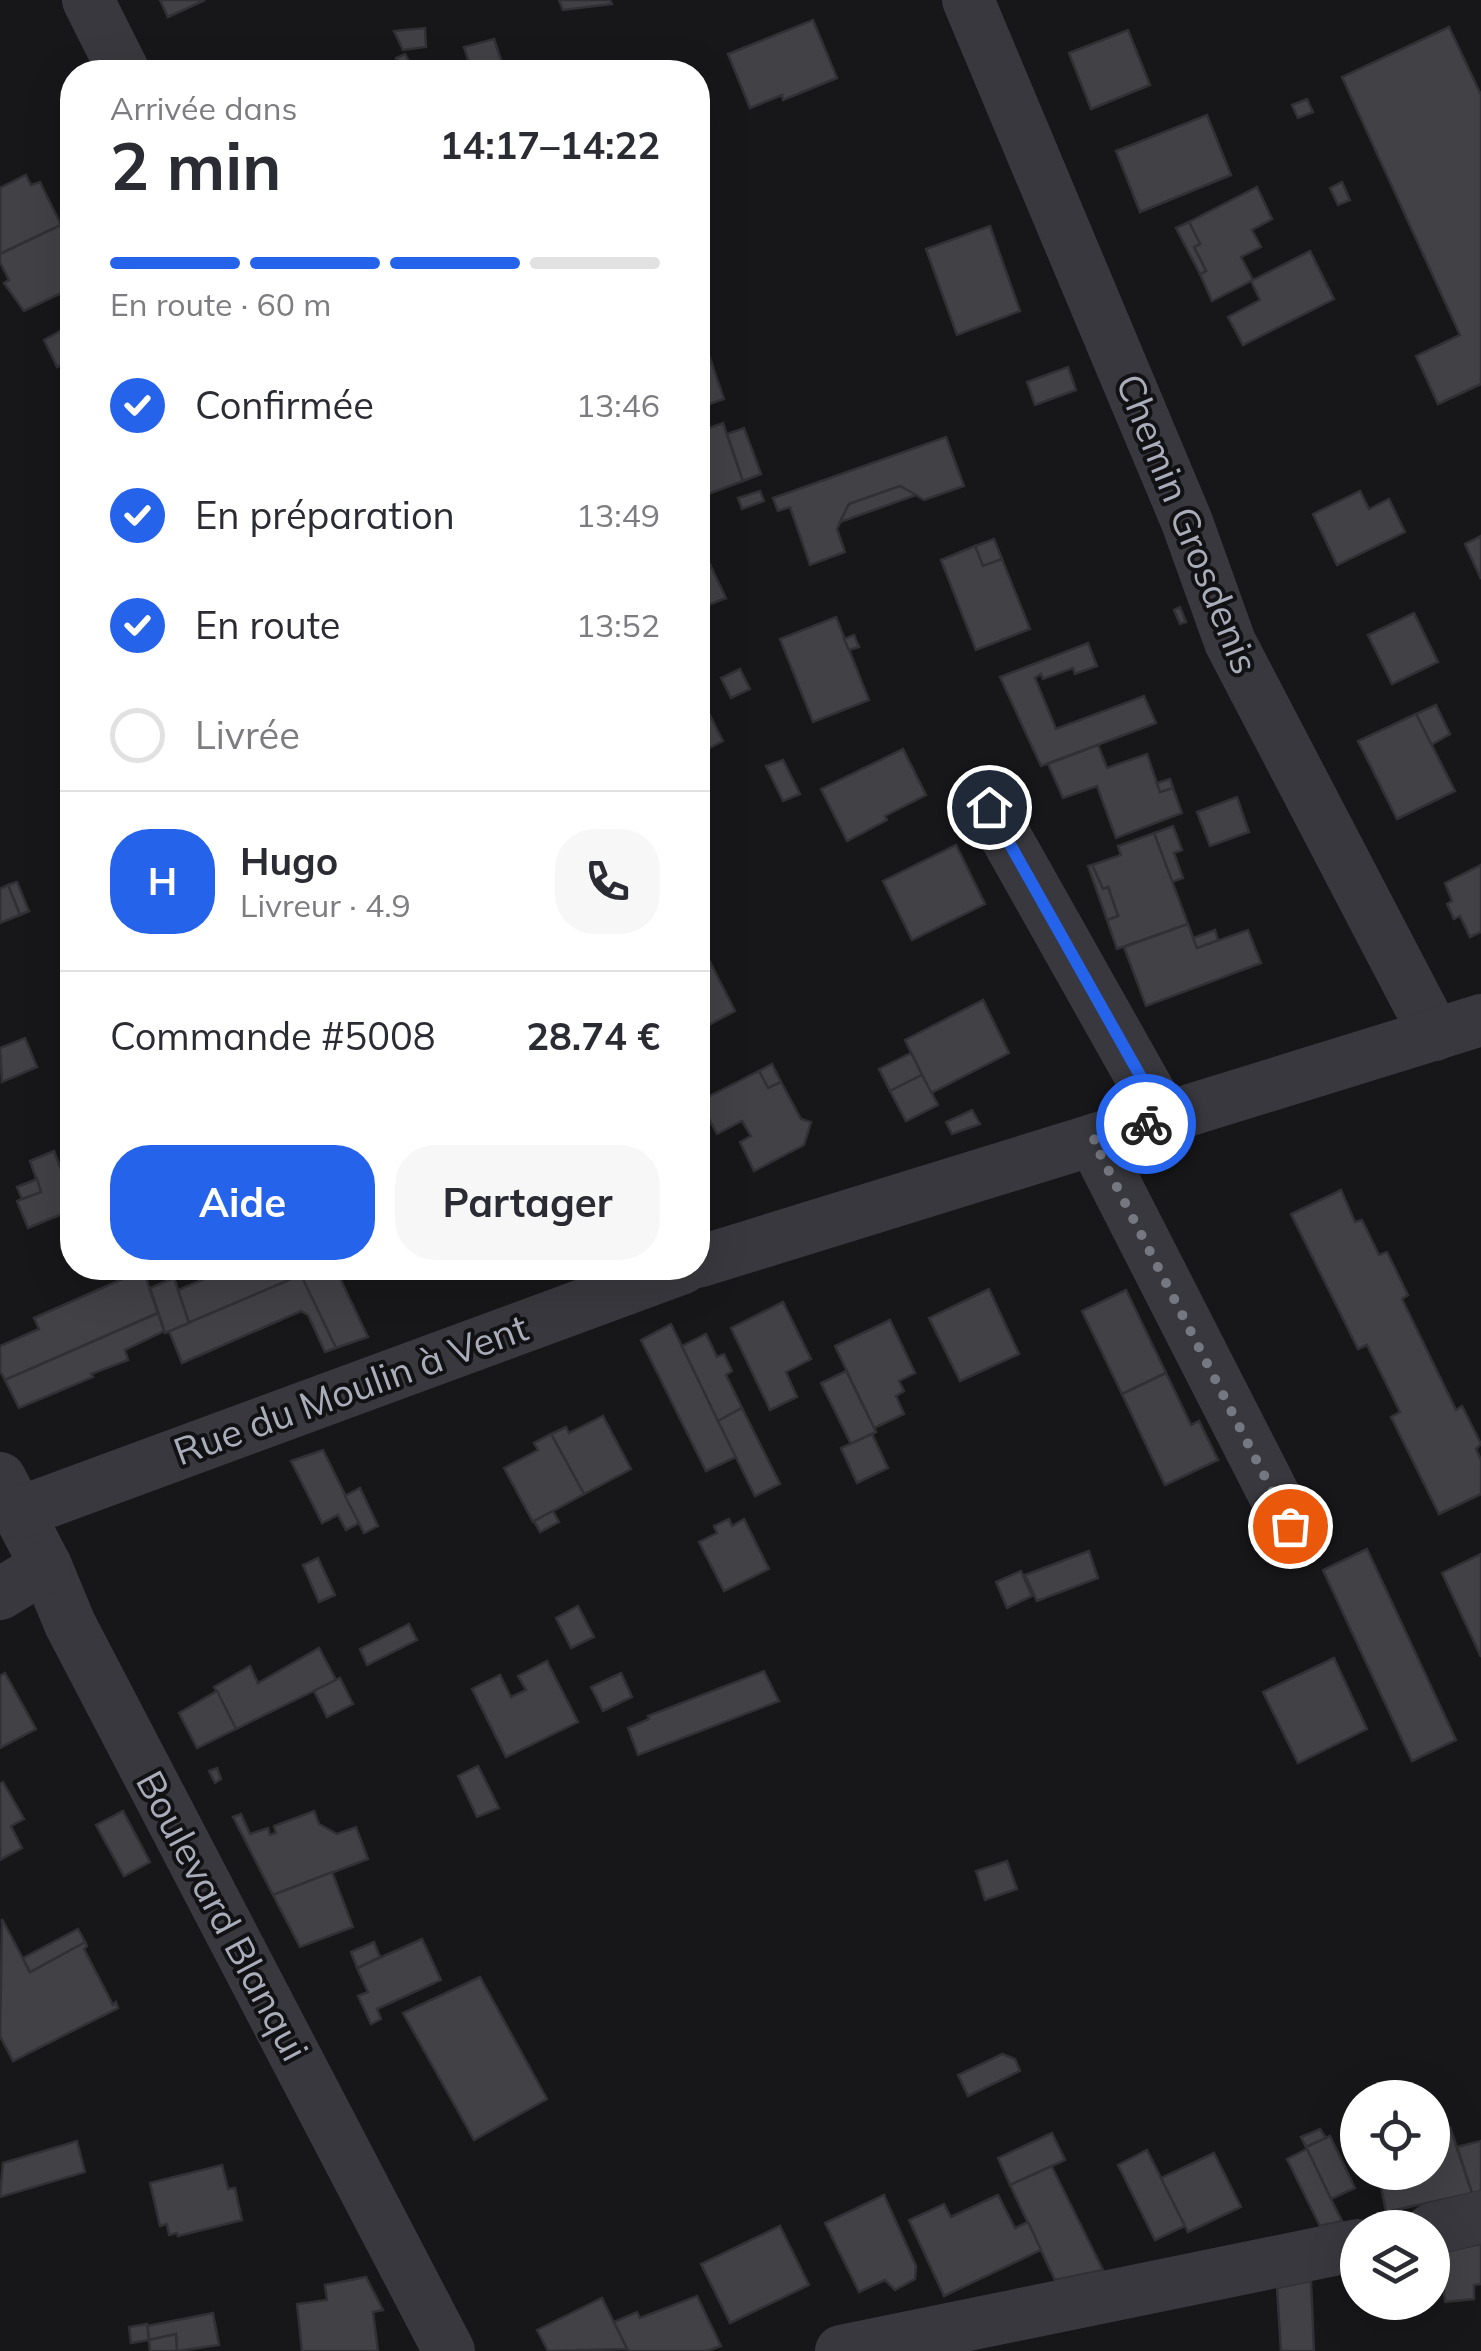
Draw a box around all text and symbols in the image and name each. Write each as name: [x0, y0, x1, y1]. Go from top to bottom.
text: Arrivée dans: [110, 88, 297, 128]
text: 14:17–14:22: [440, 121, 660, 169]
text: 2 min: [110, 125, 281, 206]
text: En route · 60 m: [110, 284, 331, 324]
street label: Chemin Grosdenis: [1106, 367, 1270, 681]
icon: check: [110, 378, 165, 433]
text: Confirmée: [195, 381, 374, 429]
text: 13:46: [576, 385, 660, 425]
icon: check: [110, 488, 165, 543]
text: En préparation: [195, 491, 455, 539]
text: 13:49: [576, 495, 660, 535]
icon: check: [110, 598, 165, 653]
text: En route: [195, 601, 341, 649]
text: 13:52: [576, 605, 660, 645]
text: Livrée: [195, 711, 300, 759]
pin: [947, 765, 1032, 850]
icon: home: [962, 780, 1017, 835]
button: phone: [555, 829, 660, 934]
text: Hugo: [240, 837, 338, 885]
text: H: [148, 857, 177, 905]
text: Livreur · 4.9: [240, 885, 411, 925]
text: Commande #5008: [110, 1012, 436, 1060]
text: 28.74 €: [526, 1012, 660, 1060]
courier: [1096, 1074, 1196, 1174]
icon: bike: [1119, 1097, 1174, 1152]
button: Aide: [110, 1145, 375, 1260]
button: Partager: [395, 1145, 660, 1260]
street label: Rue du Moulin à Vent: [167, 1303, 534, 1475]
pin: [1248, 1484, 1333, 1569]
icon: bag: [1263, 1499, 1318, 1554]
street label: Boulevard Blanqui: [126, 1762, 320, 2069]
map controls: [1340, 2080, 1450, 2320]
button: locate: [1340, 2080, 1450, 2190]
button: layers: [1340, 2210, 1450, 2320]

